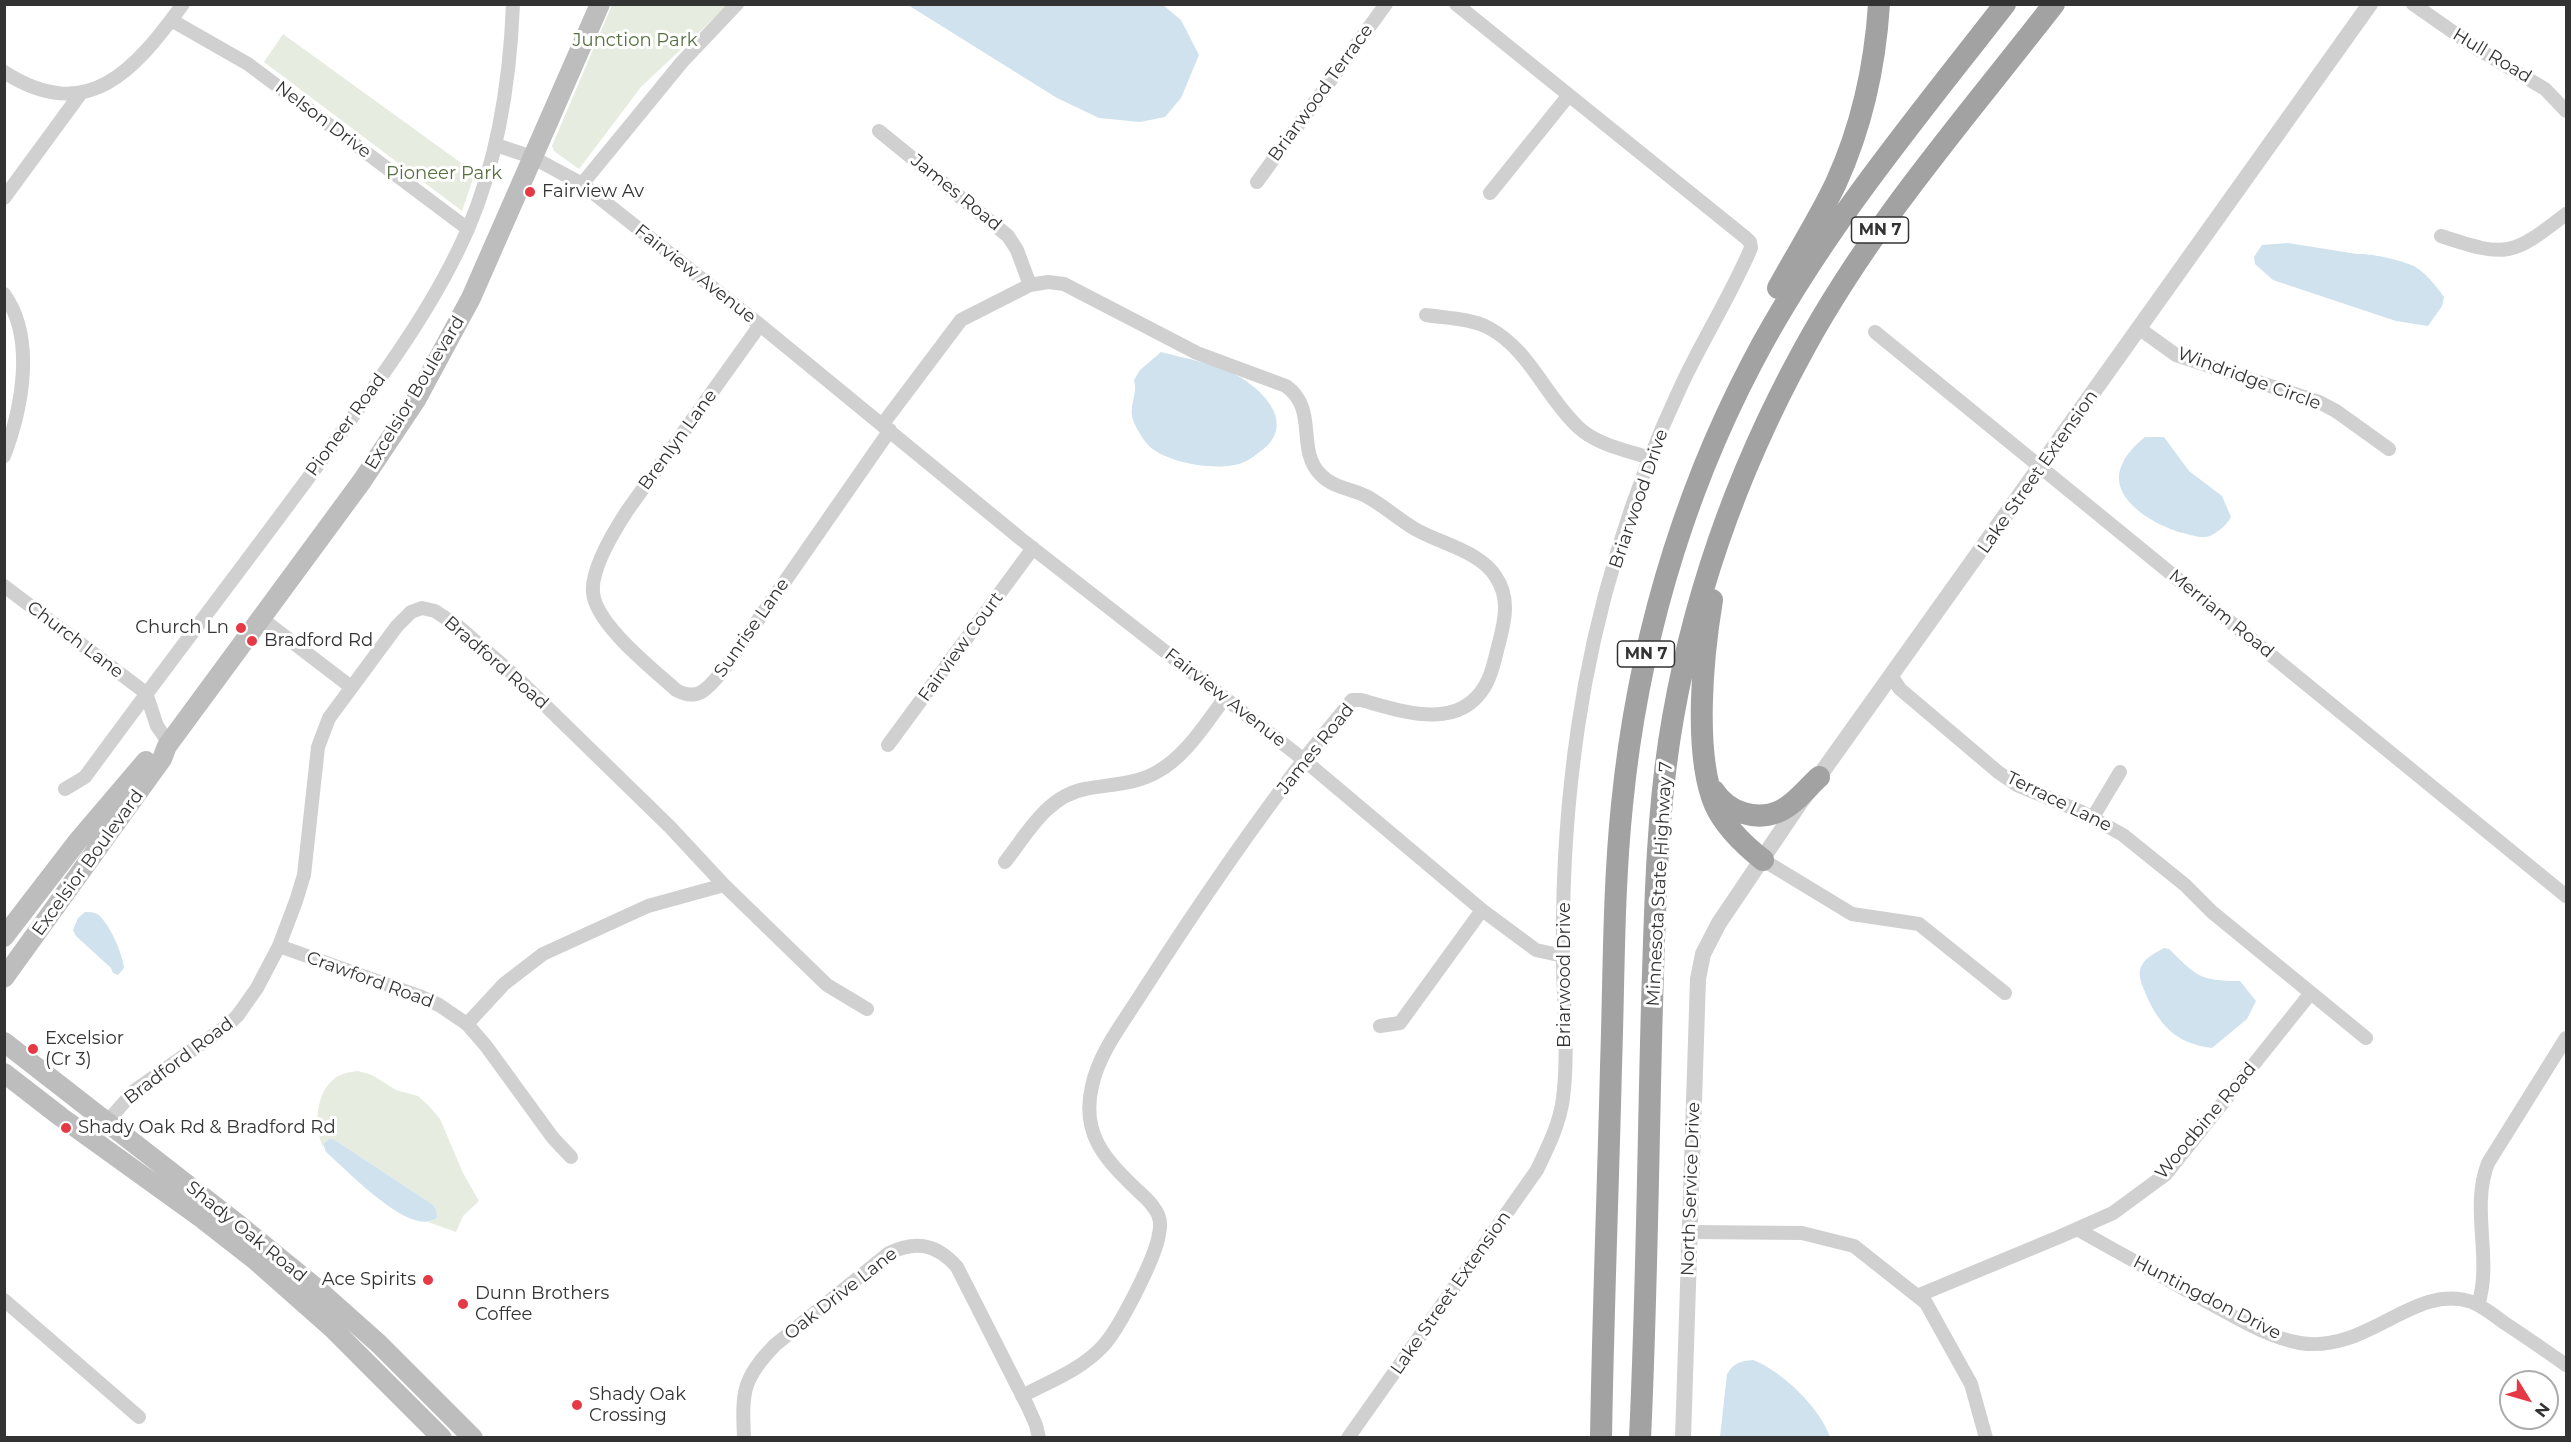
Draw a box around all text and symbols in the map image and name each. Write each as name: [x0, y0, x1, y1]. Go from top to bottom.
street label: Briarwood Terrace: [1264, 20, 1378, 166]
street label: Hull Road: [2449, 24, 2535, 88]
park label: Junction Park: [573, 30, 697, 52]
street label: Nelson Drive: [271, 77, 375, 163]
street label: James Road: [906, 150, 1006, 236]
park label: Pioneer Park: [386, 163, 502, 185]
place label: Fairview Av: [542, 181, 644, 203]
marker: Fairview Av: [523, 185, 537, 199]
road number: MN 7: [1852, 217, 1908, 243]
street label: Fairview Avenue: [630, 220, 760, 328]
street label: Excelsior Boulevard: [361, 312, 469, 474]
street label: Windridge Circle: [2174, 343, 2324, 415]
street label: Pioneer Road: [301, 369, 391, 481]
street label: Brenlyn Lane: [634, 385, 722, 495]
street label: Lake Street Extension: [1973, 386, 2103, 558]
street label: Briarwood Drive: [1605, 427, 1673, 571]
street label: Merriam Road: [2164, 565, 2278, 663]
street label: Sunrise Lane: [710, 574, 794, 682]
street label: Fairview Court: [914, 588, 1008, 706]
street label: Church Lane: [23, 597, 127, 683]
street label: Bradford Road: [439, 612, 553, 714]
place label: Church Ln: [135, 617, 229, 639]
marker: Church Ln: [234, 621, 248, 635]
place label: Bradford Rd: [264, 630, 373, 652]
marker: Bradford Rd: [245, 634, 259, 648]
road number: MN 7: [1618, 641, 1674, 667]
street label: Fairview Avenue: [1160, 644, 1290, 752]
street label: James Road: [1273, 699, 1359, 799]
street label: Minnesota State Highway 7: [1643, 761, 1677, 1007]
street label: Terrace Lane: [2003, 767, 2115, 837]
street label: Excelsior Boulevard: [28, 786, 148, 940]
street label: Briarwood Drive: [1554, 902, 1576, 1048]
street label: Crawford Road: [303, 947, 437, 1013]
street label: Bradford Road: [120, 1013, 238, 1109]
place label: Excelsior (Cr 3): [45, 1028, 124, 1070]
marker: Excelsior (Cr 3): [26, 1042, 40, 1056]
street label: Woodbine Road: [2151, 1058, 2261, 1184]
street label: North Service Drive: [1677, 1102, 1705, 1276]
place label: Shady Oak Rd & Bradford Rd: [78, 1117, 336, 1139]
marker: Shady Oak Rd & Bradford Rd: [59, 1121, 73, 1135]
street label: Shady Oak Road: [181, 1177, 311, 1287]
street label: Lake Street Extension: [1386, 1207, 1516, 1379]
street label: Oak Drive Lane: [780, 1243, 902, 1345]
street label: Huntingdon Drive: [2129, 1251, 2285, 1345]
place label: Ace Spirits: [322, 1269, 416, 1291]
marker: Ace Spirits: [421, 1273, 435, 1287]
place label: Dunn Brothers Coffee: [475, 1283, 609, 1326]
marker: Dunn Brothers Coffee: [456, 1297, 470, 1311]
north arrow: [2499, 1370, 2559, 1430]
place label: Shady Oak Crossing: [589, 1384, 686, 1426]
marker: Shady Oak Crossing: [570, 1398, 584, 1412]
text: N: [2531, 1399, 2554, 1421]

